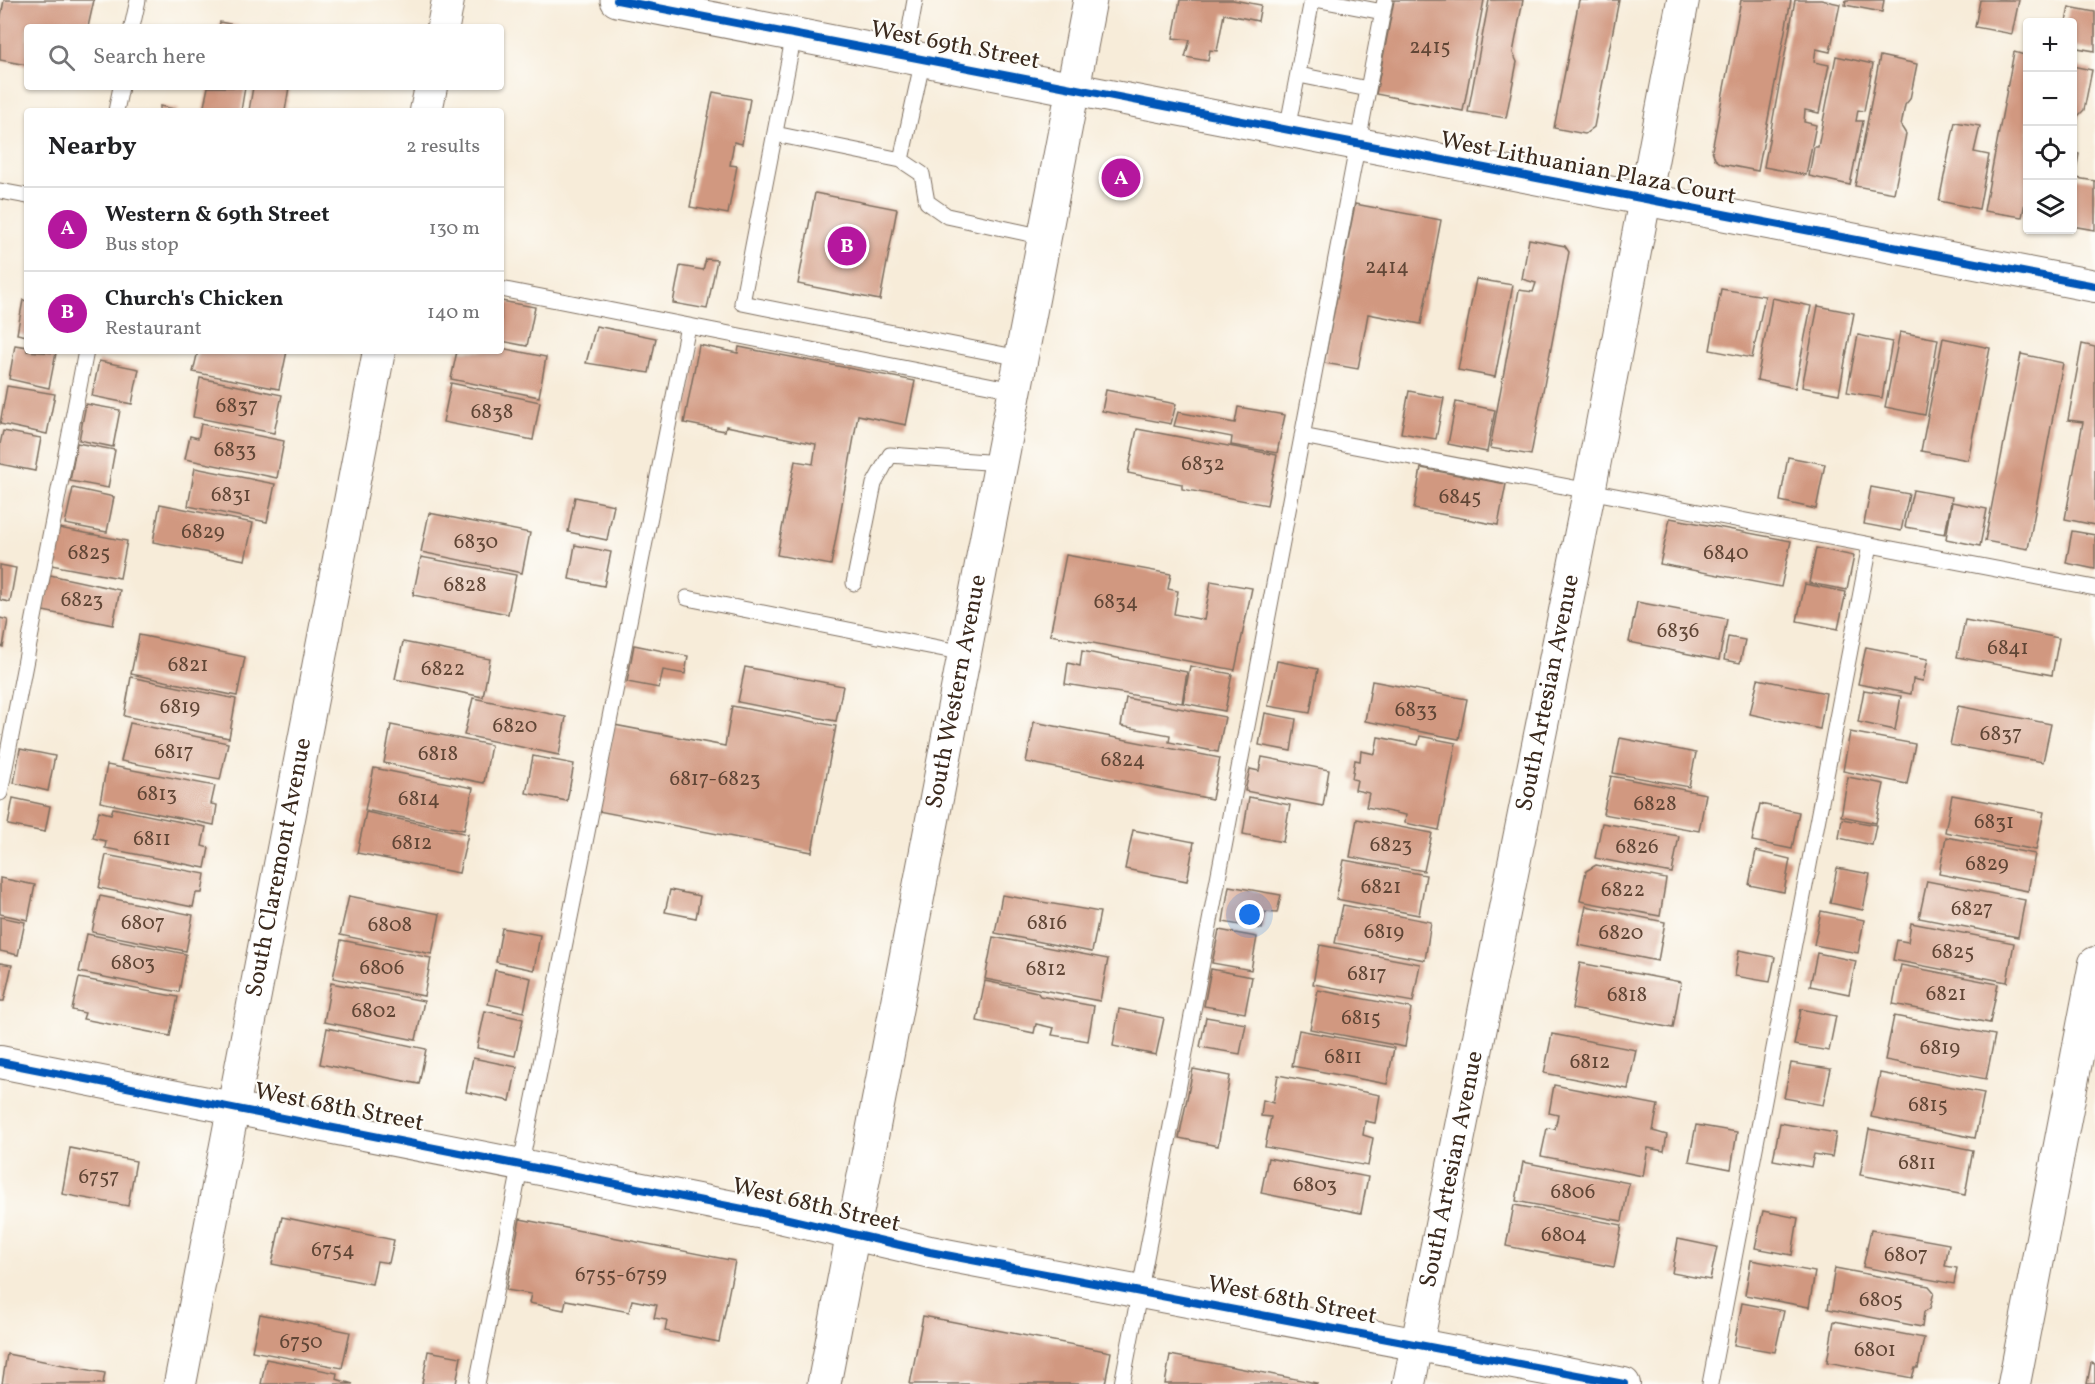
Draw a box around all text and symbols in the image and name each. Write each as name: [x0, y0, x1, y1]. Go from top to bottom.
street label: West 69th Street: [867, 13, 1043, 79]
map controls: [2023, 18, 2077, 234]
button: +: [2023, 18, 2077, 72]
search box: [24, 24, 504, 90]
house number: 2415: [1409, 33, 1451, 62]
icon: search: [45, 41, 78, 74]
text: Search here: [93, 42, 206, 73]
button: −: [2023, 72, 2077, 126]
street label: West Lithuanian Plaza Court: [1437, 124, 1739, 214]
button: locate: [2023, 126, 2077, 180]
text: Nearby: [48, 129, 137, 165]
text: 2 results: [406, 133, 480, 161]
pin: A: [1102, 156, 1140, 201]
button: layers: [2023, 180, 2077, 234]
text: Western & 69th Street: [105, 200, 330, 231]
text: A: [60, 215, 75, 243]
text: 130 m: [429, 215, 480, 243]
pin: B: [828, 224, 866, 268]
text: Bus stop: [105, 231, 179, 259]
house number: 2414: [1365, 253, 1409, 282]
text: Church's Chicken: [105, 284, 283, 315]
text: B: [61, 299, 74, 327]
text: 140 m: [427, 299, 480, 327]
text: Restaurant: [105, 315, 202, 343]
house number: 6837: [216, 392, 258, 421]
house number: 6838: [471, 398, 513, 427]
house number: 6833: [214, 436, 256, 465]
house number: 6832: [1181, 450, 1225, 479]
house number: 6831: [211, 481, 251, 510]
house number: 6845: [1439, 483, 1481, 512]
house number: 6829: [181, 518, 225, 547]
house number: 6830: [454, 528, 498, 557]
house number: 6825: [68, 539, 110, 568]
house number: 6840: [1703, 539, 1749, 568]
house number: 6828: [443, 571, 487, 600]
street label: South Western Avenue: [918, 572, 996, 812]
street label: South Artesian Avenue: [1508, 572, 1589, 814]
house number: 6823: [61, 586, 103, 615]
house number: 6834: [1094, 588, 1138, 617]
house number: 6836: [1657, 617, 1699, 646]
house number: 6841: [1987, 634, 2029, 663]
house number: 6821: [168, 651, 208, 680]
house number: 6822: [421, 655, 465, 684]
house number: 6819: [160, 693, 200, 722]
house number: 6833: [1395, 696, 1437, 725]
house number: 6820: [493, 712, 537, 741]
house number: 6837: [1980, 720, 2022, 749]
street label: South Claremont Avenue: [238, 735, 321, 1000]
house number: 6817: [154, 738, 194, 767]
house number: 6818: [418, 740, 458, 769]
house number: 6824: [1101, 746, 1145, 775]
house number: 6817-6823: [670, 765, 760, 794]
house number: 6813: [137, 780, 177, 809]
house number: 6814: [398, 785, 440, 814]
house number: 6828: [1633, 790, 1677, 819]
house number: 6831: [1974, 808, 2014, 837]
house number: 6811: [133, 825, 171, 854]
house number: 6812: [392, 829, 432, 858]
house number: 6823: [1370, 831, 1412, 860]
house number: 6826: [1615, 833, 1659, 862]
house number: 6829: [1965, 850, 2009, 879]
house number: 6821: [1361, 873, 1401, 902]
house number: 6822: [1601, 876, 1645, 905]
house number: 6827: [1951, 895, 1993, 924]
your location: [1235, 900, 1264, 929]
house number: 6807: [121, 909, 165, 938]
house number: 6816: [1027, 909, 1067, 938]
house number: 6808: [368, 911, 412, 940]
house number: 6819: [1364, 918, 1404, 947]
house number: 6820: [1599, 919, 1643, 948]
house number: 6825: [1932, 938, 1974, 967]
house number: 6803: [111, 949, 155, 978]
house number: 6806: [360, 954, 404, 983]
house number: 6812: [1026, 955, 1066, 984]
house number: 6817: [1347, 960, 1387, 989]
house number: 6821: [1926, 980, 1966, 1009]
house number: 6818: [1607, 981, 1647, 1010]
house number: 6802: [351, 997, 397, 1026]
house number: 6815: [1341, 1004, 1381, 1033]
house number: 6819: [1920, 1034, 1960, 1063]
house number: 6811: [1324, 1043, 1362, 1072]
street label: South Artesian Avenue: [1412, 1048, 1493, 1291]
house number: 6812: [1570, 1048, 1610, 1077]
street label: West 68th Street: [251, 1075, 427, 1141]
house number: 6815: [1908, 1091, 1948, 1120]
house number: 6811: [1898, 1149, 1936, 1178]
house number: 6757: [78, 1163, 120, 1192]
street label: West 68th Street: [728, 1170, 904, 1242]
house number: 6803: [1293, 1171, 1337, 1200]
house number: 6806: [1551, 1178, 1595, 1207]
house number: 6804: [1541, 1221, 1587, 1250]
house number: 6754: [311, 1236, 355, 1265]
house number: 6807: [1884, 1241, 1928, 1270]
house number: 6755-6759: [575, 1261, 667, 1290]
street label: West 68th Street: [1204, 1268, 1380, 1334]
house number: 6805: [1859, 1286, 1903, 1315]
house number: 6750: [279, 1328, 323, 1357]
house number: 6801: [1854, 1336, 1896, 1365]

